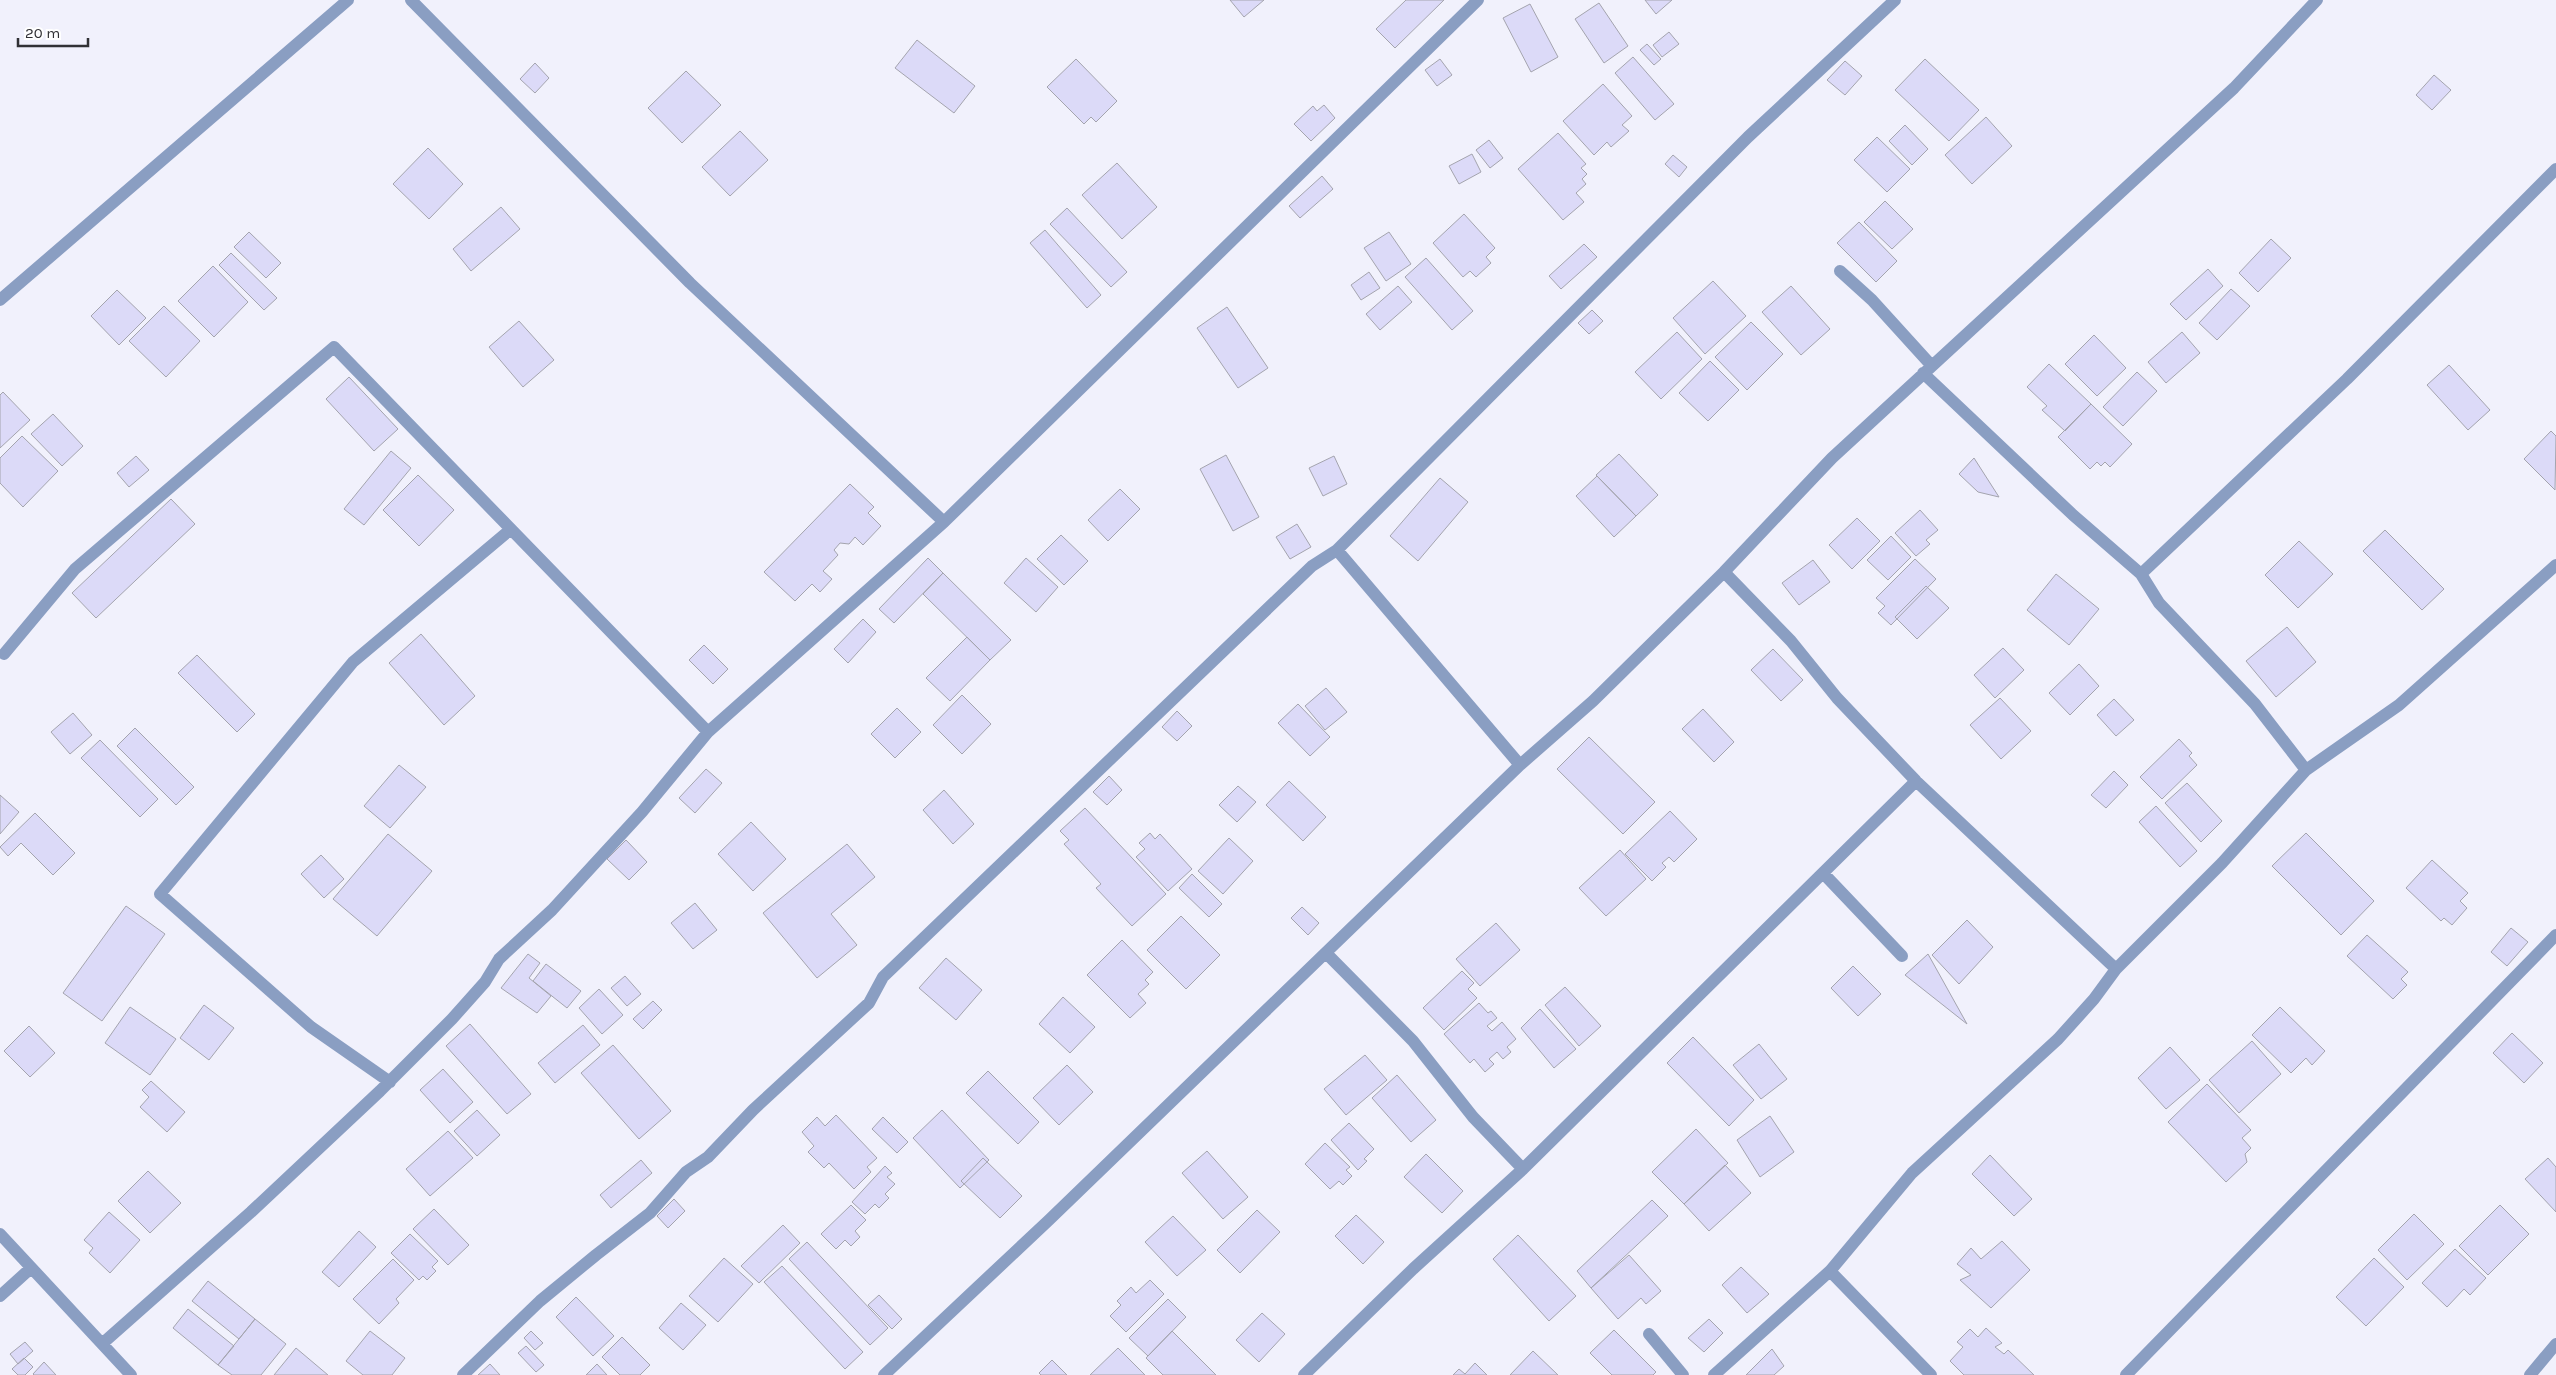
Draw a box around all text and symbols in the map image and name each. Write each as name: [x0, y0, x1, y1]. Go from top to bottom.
scale bar: [18, 15, 88, 47]
text: 20 m: [25, 24, 60, 42]

